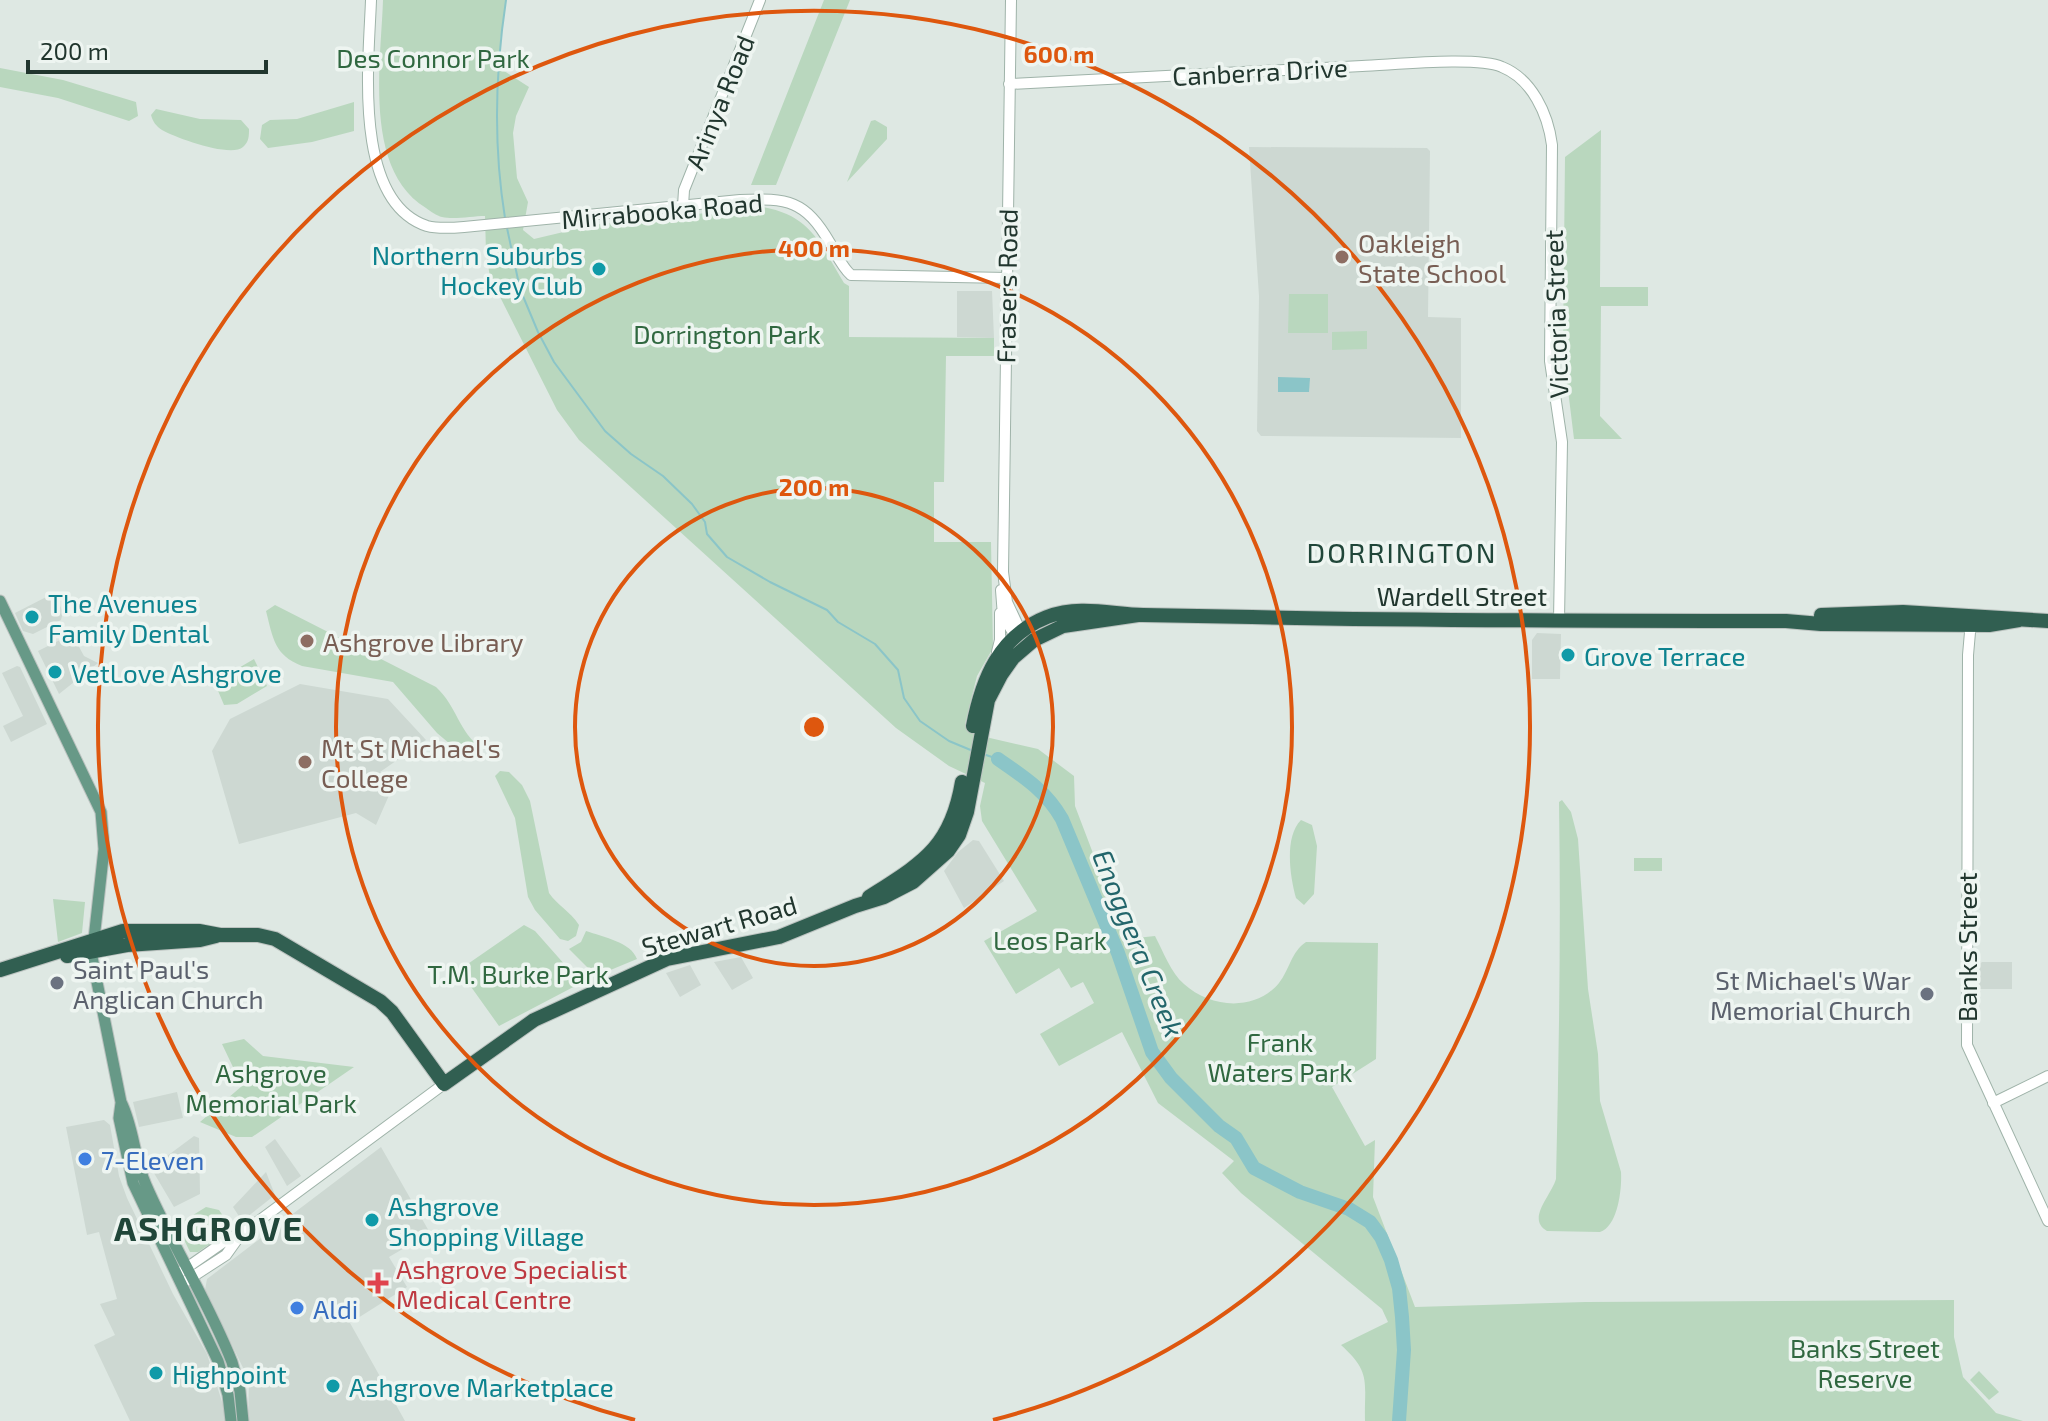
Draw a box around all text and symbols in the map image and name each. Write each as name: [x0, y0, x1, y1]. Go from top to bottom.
scale bar: [28, 24, 266, 74]
street label: Arinya Road: [678, 30, 760, 174]
text: 200 m: [40, 36, 109, 65]
text: 600 m: [1024, 39, 1094, 68]
park label: Des Connor Park: [336, 42, 530, 73]
street label: Canberra Drive: [1171, 51, 1349, 91]
street label: Mirrabooka Road: [560, 186, 764, 234]
street label: Frasers Road: [989, 208, 1023, 364]
place label: Oakleigh State School: [1358, 227, 1506, 288]
street label: Victoria Street: [1537, 229, 1573, 399]
text: 400 m: [778, 233, 850, 262]
place label: Northern Suburbs Hockey Club: [372, 239, 583, 300]
marker: Oakleigh State School: [1333, 248, 1351, 266]
marker: Northern Suburbs Hockey Club: [590, 260, 608, 278]
park label: Dorrington Park: [633, 318, 821, 349]
text: 200 m: [779, 472, 849, 501]
district label: DORRINGTON: [1307, 535, 1497, 569]
street label: Wardell Street: [1377, 580, 1547, 611]
place label: The Avenues Family Dental: [48, 587, 210, 648]
marker: The Avenues Family Dental: [23, 608, 41, 626]
place label: Ashgrove Library: [323, 626, 524, 657]
marker: Ashgrove Library: [298, 632, 316, 650]
place label: Grove Terrace: [1584, 640, 1746, 671]
marker: Grove Terrace: [1559, 646, 1577, 664]
place label: VetLove Ashgrove: [71, 657, 282, 688]
marker: VetLove Ashgrove: [46, 663, 64, 681]
centre of rings: [800, 713, 828, 741]
place label: Mt St Michael's College: [321, 732, 501, 793]
marker: Mt St Michael's College: [296, 753, 314, 771]
water label: Enoggera Creek: [1086, 844, 1192, 1042]
street label: Banks Street: [1951, 872, 1982, 1022]
street label: Stewart Road: [638, 888, 800, 962]
park label: Leos Park: [993, 924, 1107, 955]
place label: Saint Paul's Anglican Church: [73, 953, 264, 1014]
park label: T.M. Burke Park: [427, 958, 609, 989]
place label: St Michael's War Memorial Church: [1710, 964, 1911, 1025]
marker: Saint Paul's Anglican Church: [48, 974, 66, 992]
marker: St Michael's War Memorial Church: [1918, 985, 1936, 1003]
park label: Frank Waters Park: [1207, 1026, 1353, 1087]
park label: Ashgrove Memorial Park: [185, 1057, 357, 1118]
place label: 7-Eleven: [101, 1144, 204, 1175]
marker: 7-Eleven: [76, 1150, 94, 1168]
place label: Ashgrove Shopping Village: [388, 1190, 584, 1251]
district label: ASHGROVE: [114, 1207, 304, 1248]
marker: Ashgrove Shopping Village: [363, 1211, 381, 1229]
place label: Ashgrove Specialist Medical Centre: [396, 1253, 628, 1314]
marker: Ashgrove Specialist Medical Centre: [367, 1272, 389, 1294]
place label: Aldi: [313, 1293, 358, 1324]
marker: Aldi: [288, 1299, 306, 1317]
park label: Banks Street Reserve: [1790, 1332, 1940, 1393]
place label: Highpoint: [172, 1358, 287, 1389]
marker: Highpoint: [147, 1364, 165, 1382]
place label: Ashgrove Marketplace: [349, 1371, 614, 1402]
marker: Ashgrove Marketplace: [324, 1377, 342, 1395]

